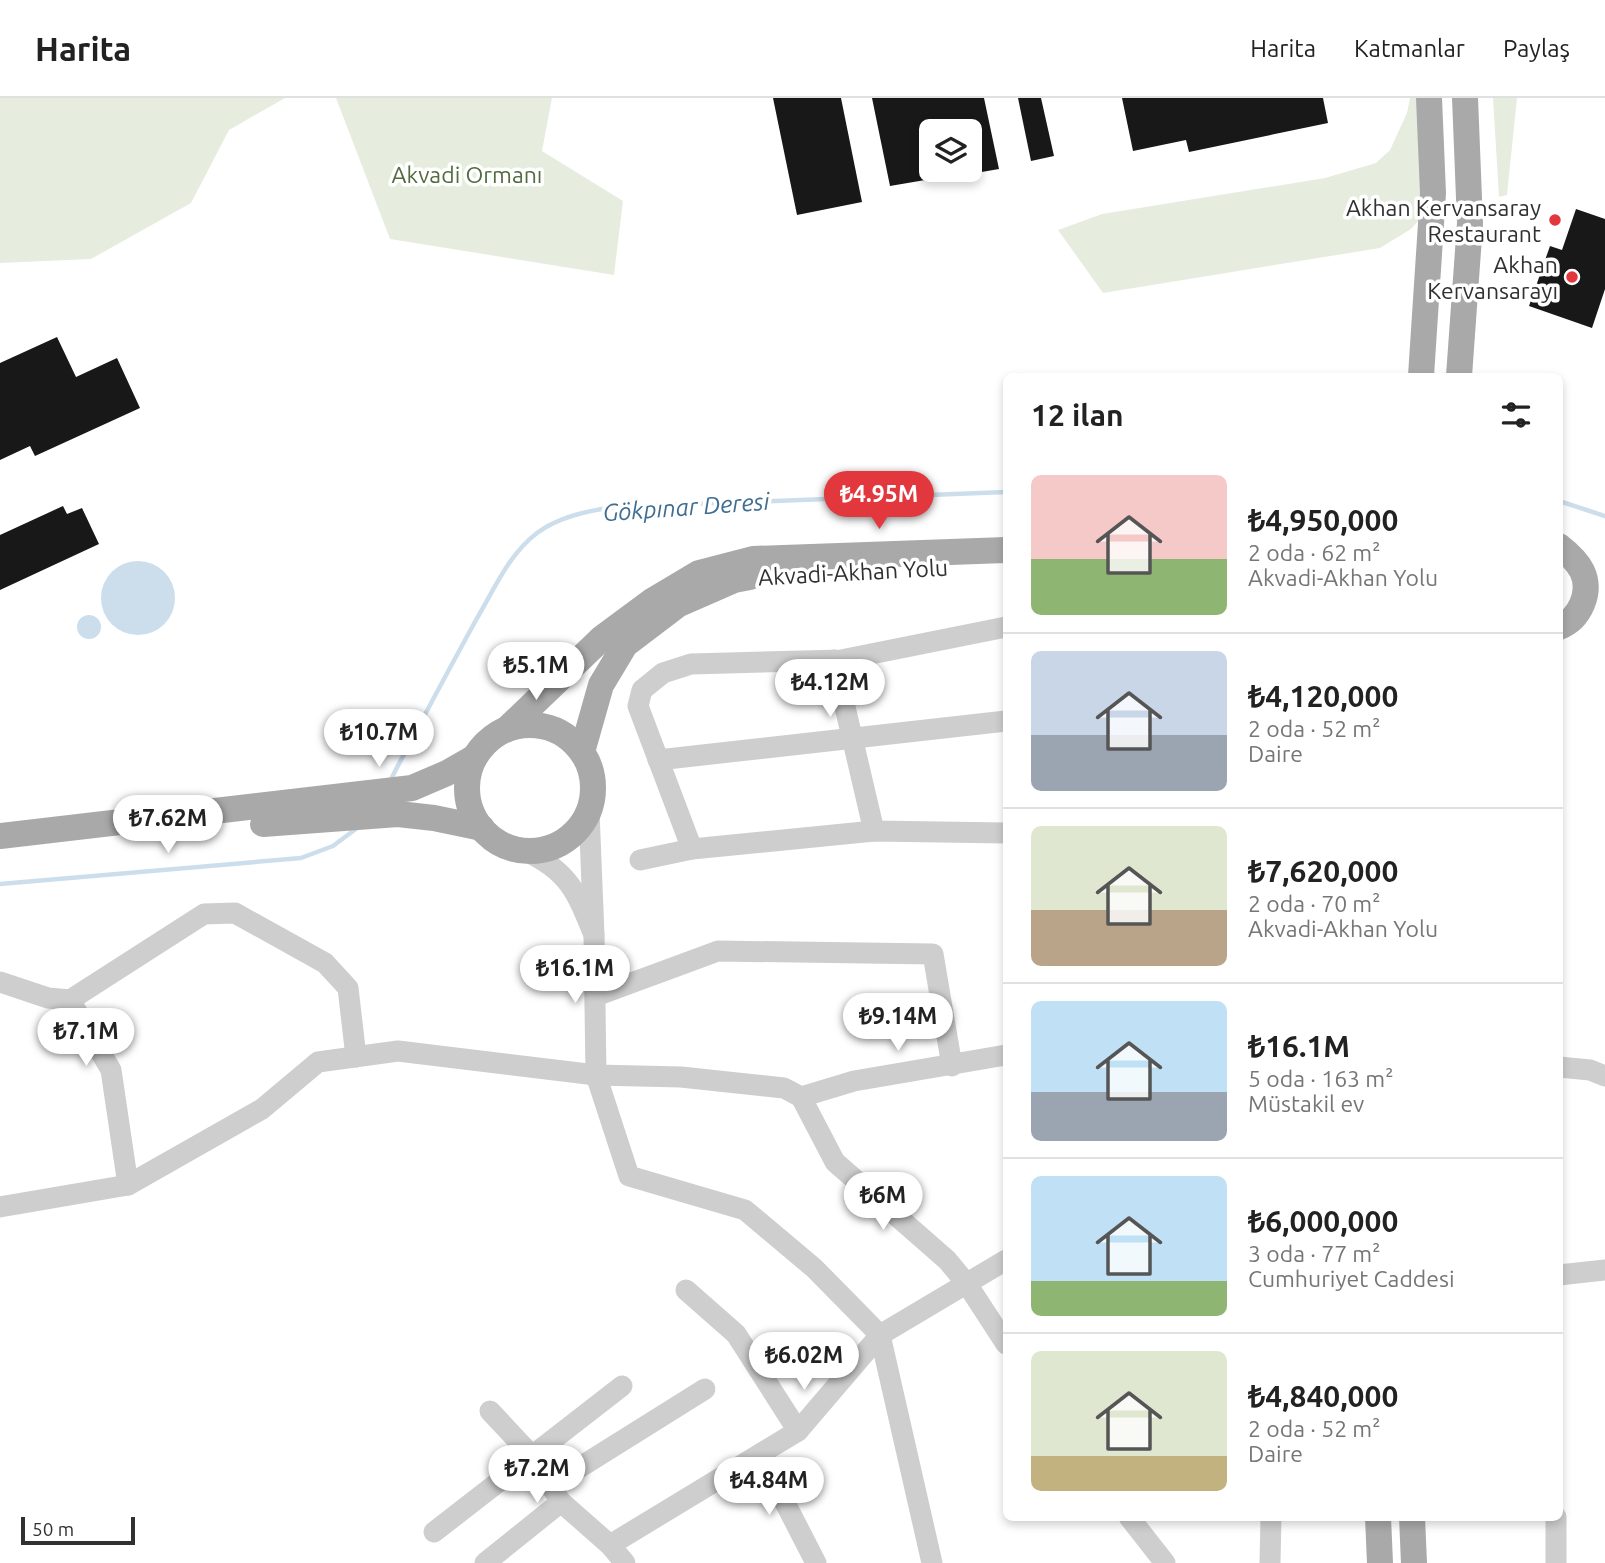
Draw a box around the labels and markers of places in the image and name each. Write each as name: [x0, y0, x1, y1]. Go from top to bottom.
place label: Akhan Kervansaray Restaurant: [1346, 195, 1541, 246]
marker: Akhan Kervansaray Restaurant: [1547, 212, 1563, 228]
place label: Akhan Kervansarayı: [1427, 252, 1558, 303]
marker: Akhan Kervansarayı: [1564, 269, 1580, 285]
pin: ₺4.95M: [822, 472, 936, 531]
pin: ₺5.1M: [487, 642, 585, 702]
pin: ₺4.12M: [773, 660, 887, 719]
pin: ₺10.7M: [322, 710, 436, 769]
pin: ₺7.62M: [111, 796, 225, 855]
pin: ₺16.1M: [518, 946, 632, 1005]
pin: ₺9.14M: [841, 993, 955, 1053]
pin: ₺7.1M: [37, 1009, 135, 1068]
pin: ₺6M: [849, 1172, 917, 1232]
pin: ₺6.02M: [747, 1332, 861, 1392]
pin: ₺7.2M: [488, 1446, 586, 1505]
pin: ₺4.84M: [712, 1458, 826, 1517]

